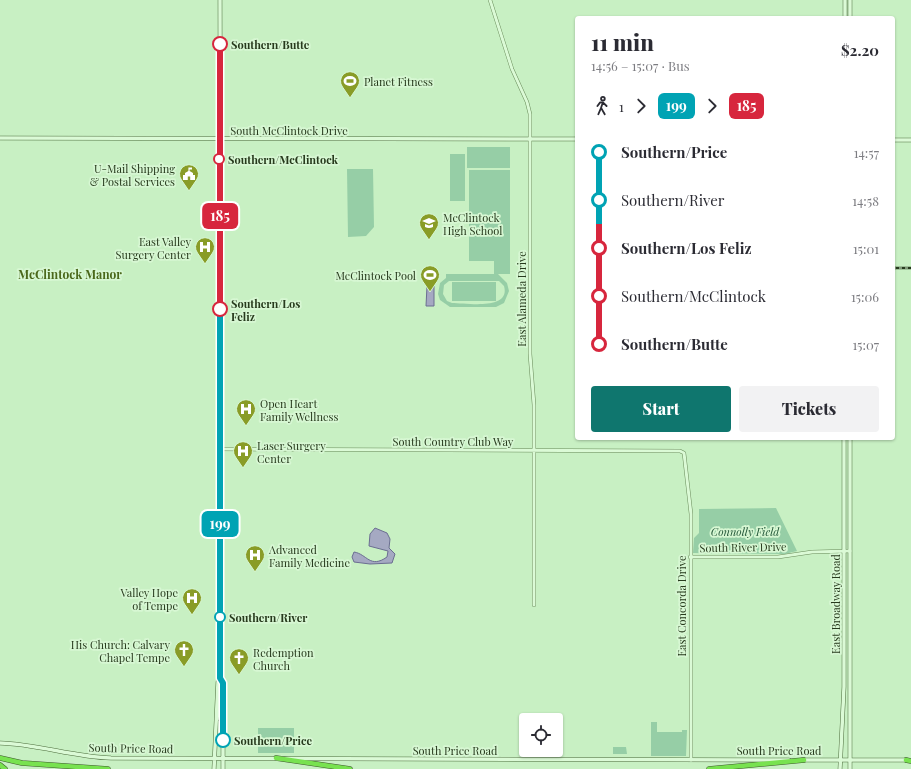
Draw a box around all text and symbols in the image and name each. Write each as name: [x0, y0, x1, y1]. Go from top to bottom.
text: 11 min: [591, 27, 654, 57]
marker: Southern/Butte: [212, 36, 228, 52]
place label: Southern/Butte: [231, 37, 310, 52]
text: $2.20: [841, 40, 879, 60]
text: 14:56 – 15:07 · Bus: [591, 57, 690, 74]
sports icon: Planet Fitness: [339, 70, 361, 98]
place label: Planet Fitness: [364, 74, 433, 89]
icon: walk: [591, 95, 613, 117]
icon: forward: [630, 95, 652, 117]
icon: forward: [701, 95, 723, 117]
text: 199: [666, 96, 687, 115]
text: 185: [737, 96, 756, 115]
text: 1: [619, 98, 624, 115]
street label: South McClintock Drive: [230, 123, 348, 138]
text: Southern/Price: [621, 142, 727, 162]
text: 14:57: [854, 144, 879, 161]
place label: Southern/McClintock: [228, 152, 339, 167]
marker: Southern/McClintock: [213, 153, 225, 165]
place label: U-Mail Shipping & Postal Services: [90, 161, 175, 189]
public building icon: U-Mail Shipping & Postal Services: [178, 163, 200, 191]
text: Southern/River: [621, 190, 725, 210]
text: 14:58: [852, 192, 879, 209]
line badge: 185: [197, 203, 243, 229]
text: 185: [210, 206, 230, 225]
place label: McClintock High School: [443, 210, 502, 238]
school or university icon: McClintock High School: [418, 212, 440, 240]
place label: East Valley Surgery Center: [116, 234, 191, 262]
hospital icon: East Valley Surgery Center: [194, 236, 216, 264]
text: Southern/Los Feliz: [621, 238, 752, 258]
text: 15:01: [853, 240, 879, 257]
street label: East Alameda Drive: [514, 251, 529, 347]
sports icon: McClintock Pool: [419, 264, 441, 292]
district label: McClintock Manor: [18, 266, 122, 282]
place label: McClintock Pool: [335, 268, 416, 283]
text: Southern/McClintock: [621, 286, 766, 306]
text: 15:06: [851, 288, 879, 305]
place label: Southern/Los Feliz: [231, 296, 300, 324]
marker: Southern/Los Feliz: [212, 301, 228, 317]
text: Southern/Butte: [621, 334, 728, 354]
text: 15:07: [852, 336, 879, 353]
button: Start: [591, 386, 731, 432]
button: Tickets: [739, 386, 879, 432]
place label: Open Heart Family Wellness: [260, 396, 338, 424]
hospital icon: Open Heart Family Wellness: [235, 398, 257, 426]
street label: South Country Club Way: [393, 434, 514, 449]
place label: Laser Surgery Center: [257, 438, 326, 466]
hospital icon: Laser Surgery Center: [232, 440, 254, 468]
line badge: 199: [197, 511, 243, 537]
text: 199: [210, 514, 230, 533]
park label: Connolly Field: [711, 524, 780, 539]
street label: South River Drive: [699, 539, 787, 555]
place label: Advanced Family Medicine: [268, 542, 350, 570]
hospital icon: Advanced Family Medicine: [244, 544, 266, 572]
street label: East Broadway Road: [828, 554, 843, 654]
street label: East Concorda Drive: [674, 555, 689, 657]
place label: Valley Hope of Tempe: [120, 585, 178, 613]
hospital icon: Valley Hope of Tempe: [181, 587, 203, 615]
place label: Southern/River: [229, 610, 308, 625]
marker: Southern/River: [214, 611, 226, 623]
place label: His Church: Calvary Chapel Tempe: [71, 637, 170, 665]
church icon: His Church: Calvary Chapel Tempe: [173, 639, 195, 667]
place label: Redemption Church: [253, 645, 314, 673]
church icon: Redemption Church: [228, 647, 250, 675]
map controls: [519, 713, 563, 757]
button: locate: [519, 713, 563, 757]
marker: Southern/Price: [215, 732, 231, 748]
place label: Southern/Price: [234, 733, 312, 748]
street label: South Price Road: [89, 740, 174, 756]
street label: South Price Road: [413, 743, 498, 758]
street label: South Price Road: [737, 743, 822, 758]

